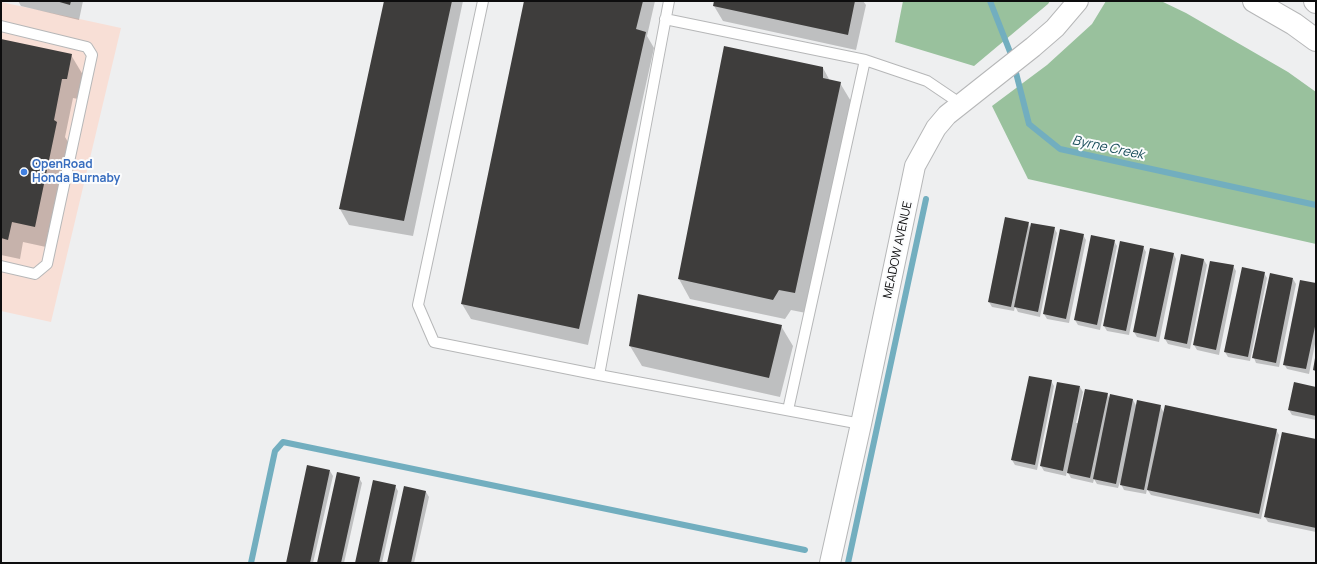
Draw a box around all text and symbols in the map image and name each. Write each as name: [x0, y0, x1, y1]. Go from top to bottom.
water label: Byrne Creek: [1071, 133, 1145, 163]
place label: OpenRoad Honda Burnaby: [32, 158, 120, 186]
marker: OpenRoad Honda Burnaby: [19, 167, 29, 177]
street label: MEADOW AVENUE: [881, 200, 915, 300]

